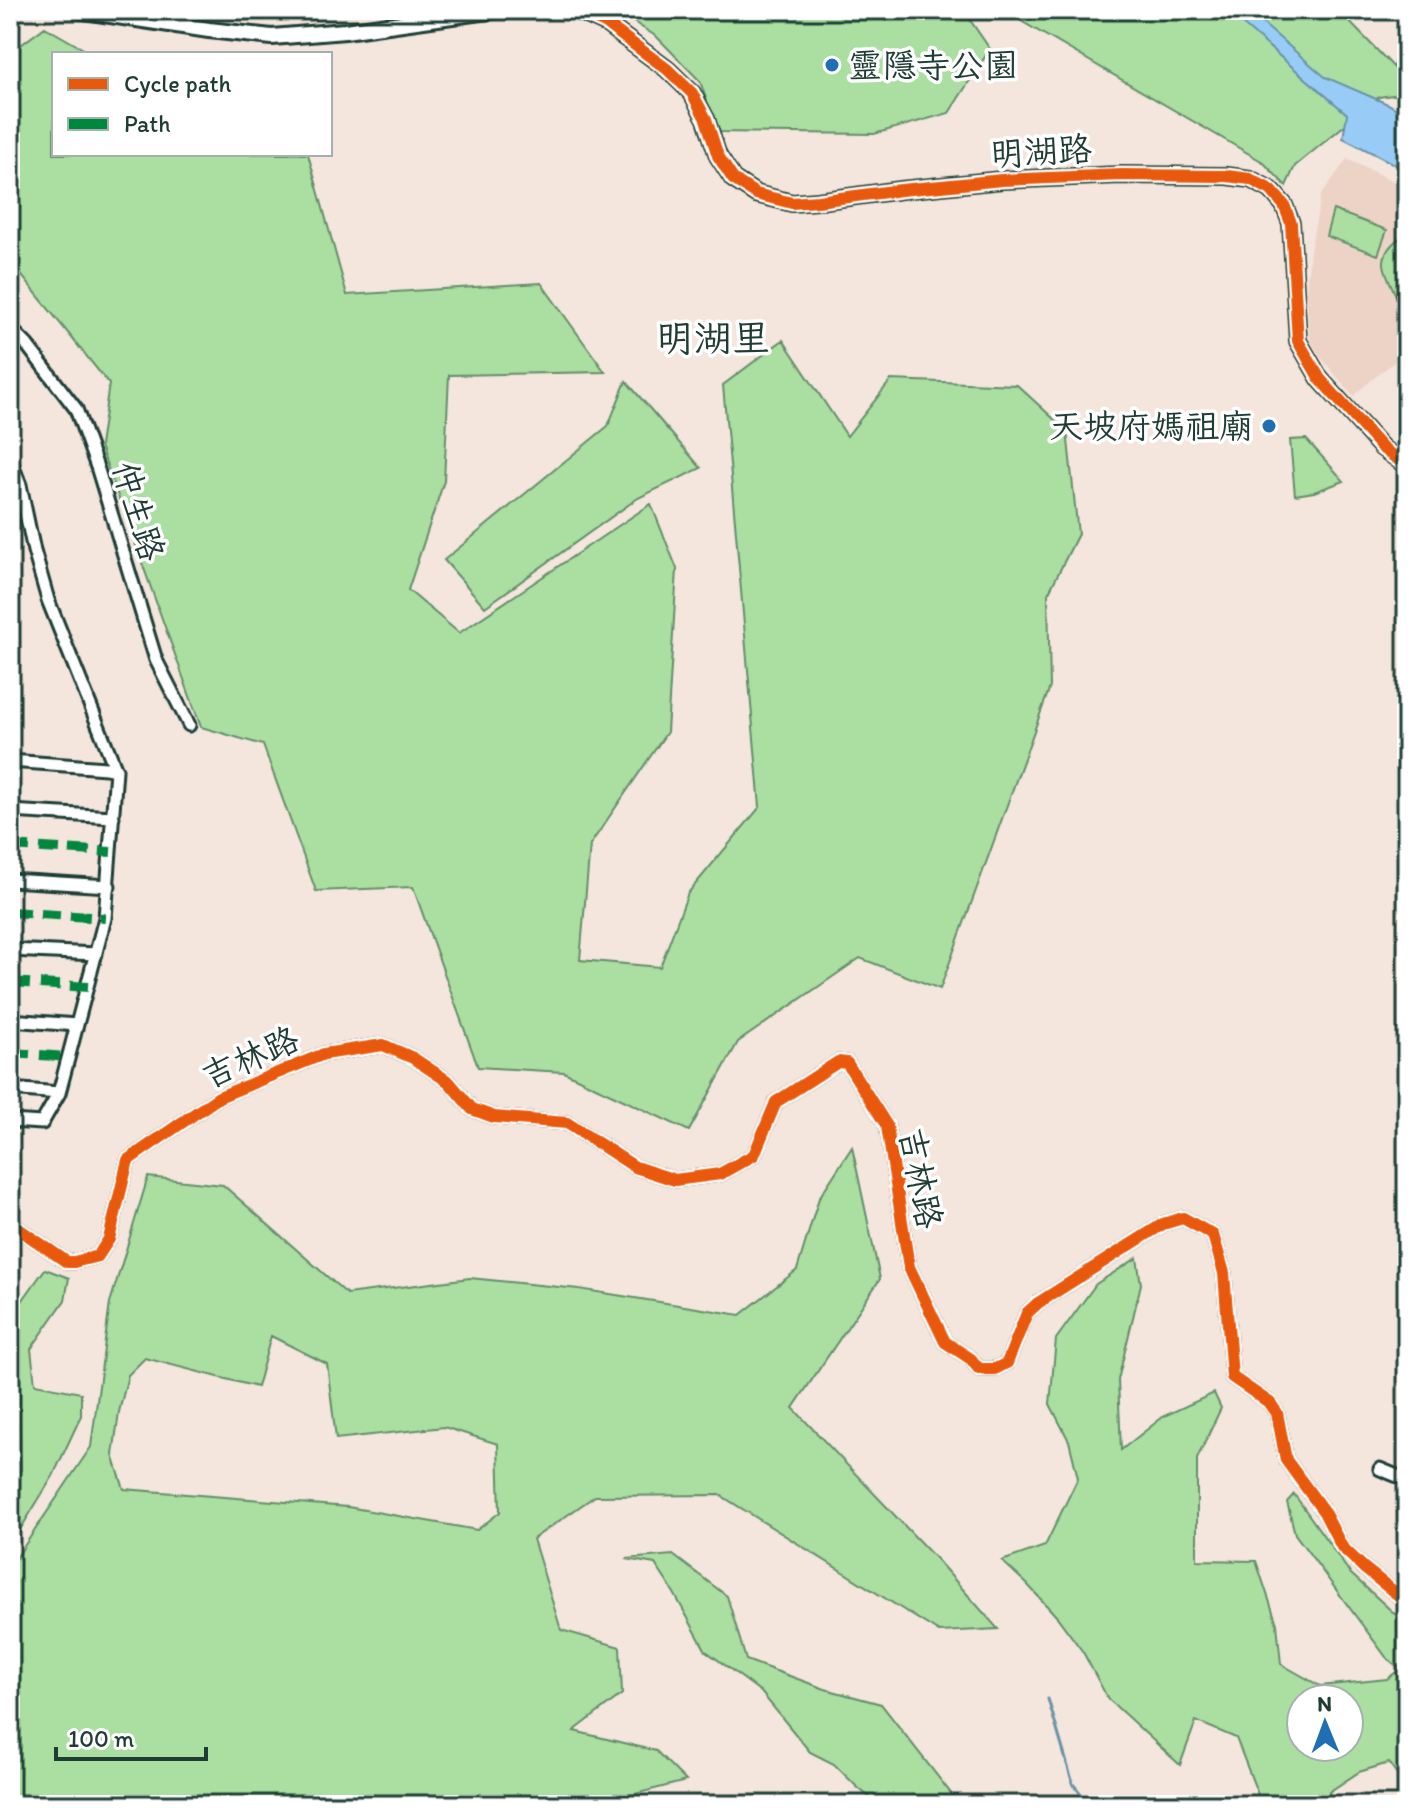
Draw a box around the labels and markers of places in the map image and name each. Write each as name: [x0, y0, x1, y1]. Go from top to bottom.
place label: 靈隱寺公園: [848, 45, 1018, 86]
marker: 靈隱寺公園: [823, 56, 841, 74]
place label: 天坡府媽祖廟: [1049, 406, 1253, 447]
marker: 天坡府媽祖廟: [1260, 417, 1278, 435]

